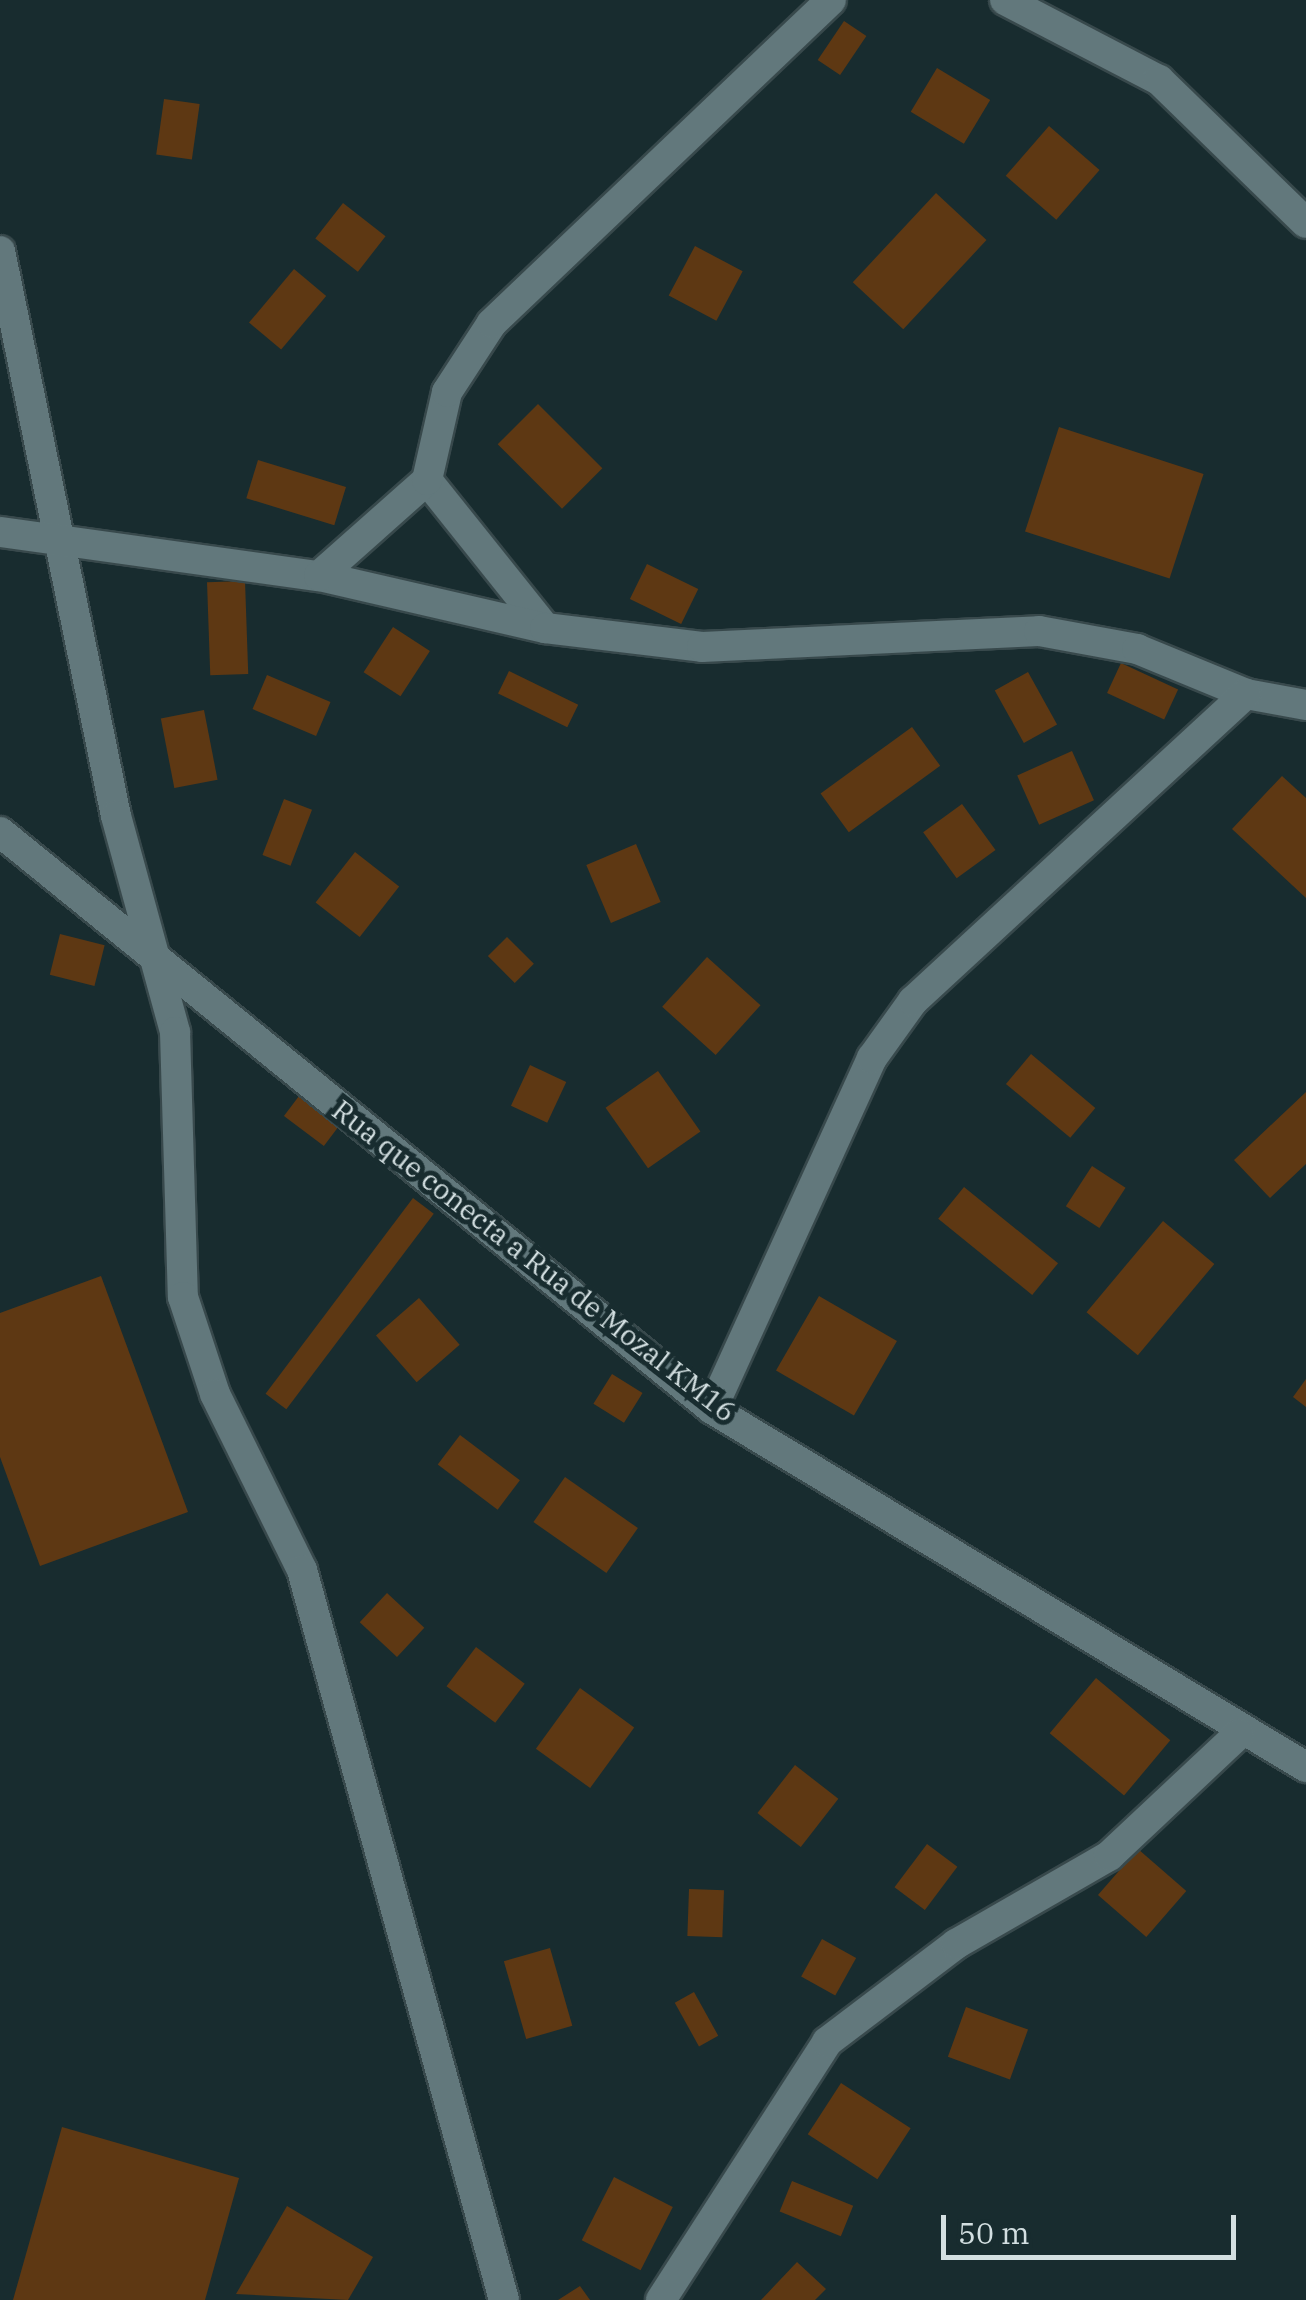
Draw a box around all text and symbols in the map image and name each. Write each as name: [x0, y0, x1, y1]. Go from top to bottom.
street label: Rua que conecta a Rua de Mozal KM16: [326, 1093, 742, 1429]
scale bar: [946, 2195, 1241, 2257]
text: 50 m: [958, 2213, 1030, 2252]

